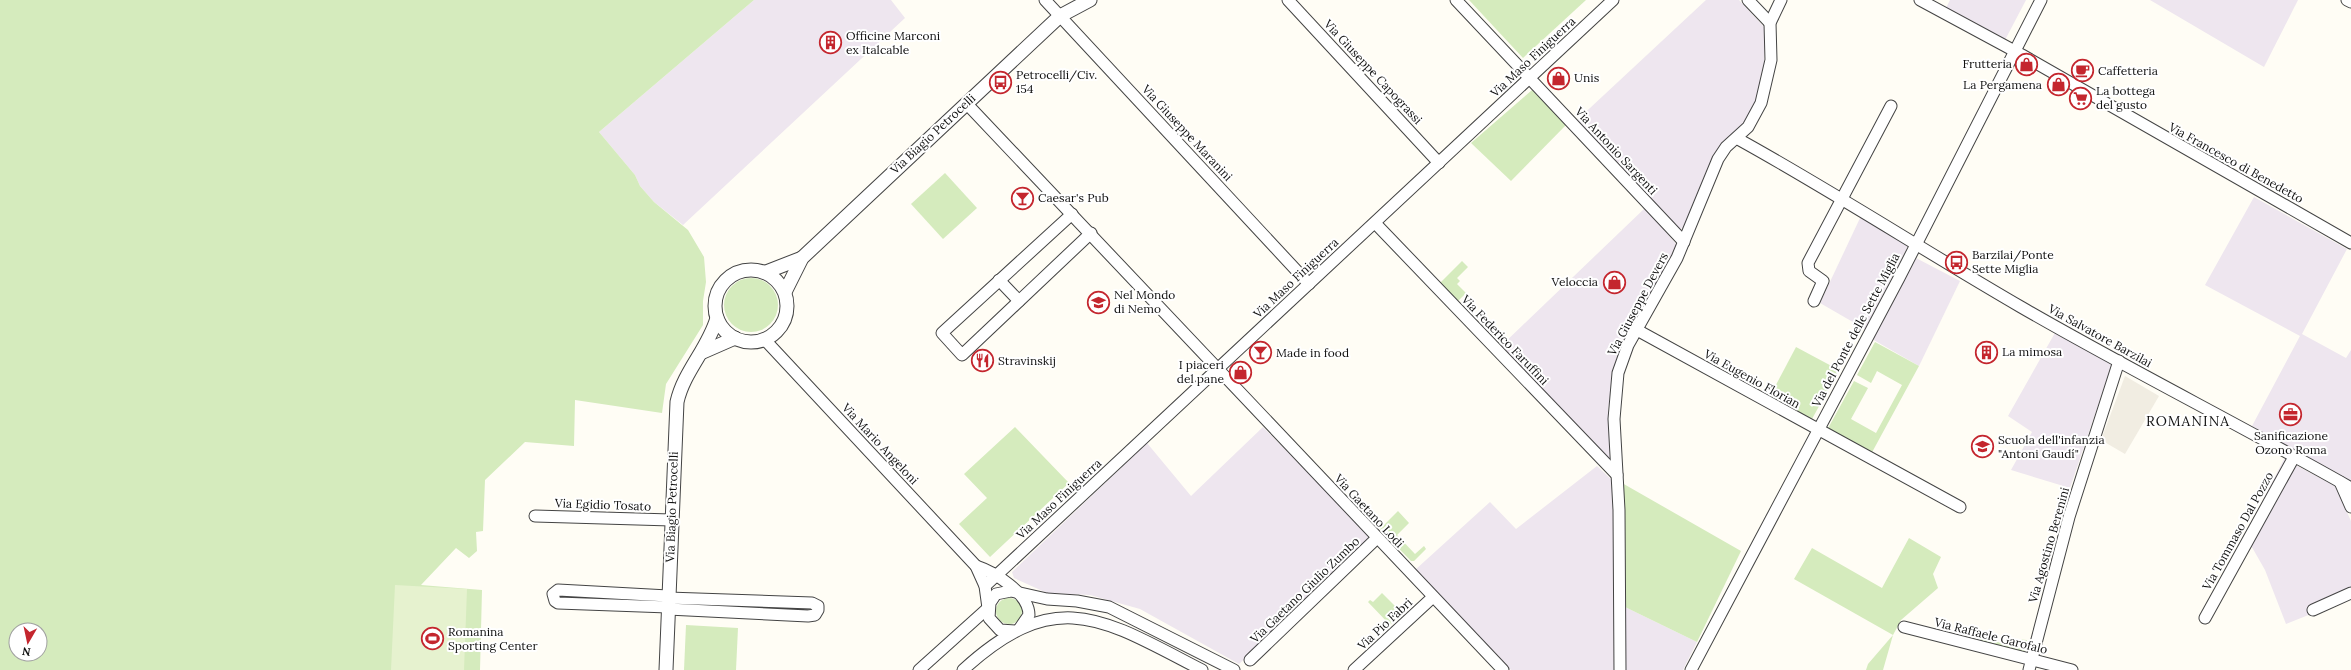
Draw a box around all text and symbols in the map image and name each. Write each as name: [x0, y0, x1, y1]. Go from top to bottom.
street label: Via Maso Finiguerra: [1486, 13, 1578, 101]
street label: Via Giuseppe Capograssi: [1320, 16, 1426, 127]
place label: Officine Marconi ex Italcable: [846, 28, 940, 57]
building icon: Officine Marconi ex Italcable: [817, 30, 843, 56]
shop icon: Frutteria: [2014, 51, 2040, 77]
place label: Frutteria: [1963, 56, 2012, 71]
cafe icon: Caffetteria: [2070, 58, 2096, 84]
place label: Caffetteria: [2098, 63, 2158, 78]
shop icon: Unis: [1545, 65, 1571, 91]
place label: Petrocelli/Civ. 154: [1016, 67, 1097, 96]
bus stop icon: Petrocelli/Civ. 154: [988, 69, 1014, 95]
place label: Unis: [1574, 70, 1600, 85]
shop icon: La Pergamena: [2045, 72, 2071, 98]
place label: La Pergamena: [1963, 77, 2042, 92]
street label: Via Giuseppe Maranini: [1138, 81, 1236, 184]
place label: La bottega del gusto: [2096, 83, 2155, 112]
supermarket icon: La bottega del gusto: [2067, 85, 2093, 111]
street label: Via Biagio Petrocelli: [886, 90, 978, 178]
street label: Via Antonio Sargenti: [1571, 103, 1661, 197]
street label: Via Francesco di Benedetto: [2165, 119, 2306, 206]
bar icon: Caesar's Pub: [1009, 185, 1035, 211]
place label: Caesar's Pub: [1038, 190, 1109, 205]
street label: Via Maso Finiguerra: [1249, 234, 1341, 322]
place label: Barzilai/Ponte Sette Miglia: [1972, 247, 2054, 276]
street label: Via Giuseppe Devers: [1604, 249, 1671, 359]
bus stop icon: Barzilai/Ponte Sette Miglia: [1944, 249, 1970, 275]
street label: Via del Ponte delle Sette Miglia: [1808, 250, 1903, 410]
shop icon: Veloccia: [1601, 269, 1627, 295]
place label: Veloccia: [1551, 274, 1598, 289]
place label: Nel Mondo di Nemo: [1114, 287, 1175, 316]
school or university icon: Nel Mondo di Nemo: [1086, 289, 1112, 315]
street label: Via Federico Faruffini: [1458, 291, 1552, 388]
street label: Via Salvatore Barzilai: [2045, 300, 2155, 370]
building icon: La mimosa: [1973, 339, 1999, 365]
bar icon: Made in food: [1247, 340, 1273, 366]
place label: La mimosa: [2002, 344, 2062, 359]
place label: Made in food: [1276, 345, 1349, 360]
street label: Via Eugenio Florian: [1701, 345, 1803, 411]
restaurant icon: Stravinskij: [969, 348, 995, 374]
place label: Stravinskij: [998, 353, 1056, 368]
place label: I piaceri del pane: [1177, 357, 1224, 386]
shop icon: I piaceri del pane: [1227, 359, 1253, 385]
street label: Via Mario Angeloni: [838, 399, 922, 487]
office icon: Sanificazione Ozono Roma: [2278, 402, 2304, 428]
district label: ROMANINA: [2146, 412, 2230, 430]
place label: Sanificazione Ozono Roma: [2254, 428, 2328, 457]
place label: Scuola dell'infanzia "Antoni Gaudí": [1998, 432, 2105, 461]
school or university icon: Scuola dell'infanzia "Antoni Gaudí": [1970, 434, 1996, 460]
street label: Via Biagio Petrocelli: [662, 451, 681, 564]
street label: Via Maso Finiguerra: [1012, 455, 1104, 543]
street label: Via Tommaso Dal Pozzo: [2198, 469, 2276, 593]
street label: Via Gaetano Lodi: [1331, 470, 1407, 550]
street label: Via Agostino Berenini: [2025, 485, 2072, 605]
street label: Via Egidio Tosato: [554, 495, 651, 514]
street label: Via Gaetano Giulio Zumbo: [1246, 533, 1362, 646]
street label: Via Pio Fabri: [1354, 595, 1415, 653]
street label: Via Raffaele Garofalo: [1932, 614, 2049, 657]
north arrow: [8, 622, 48, 662]
place label: Romanina Sporting Center: [448, 624, 539, 653]
sports icon: Romanina Sporting Center: [420, 626, 446, 652]
text: N: [21, 644, 32, 659]

